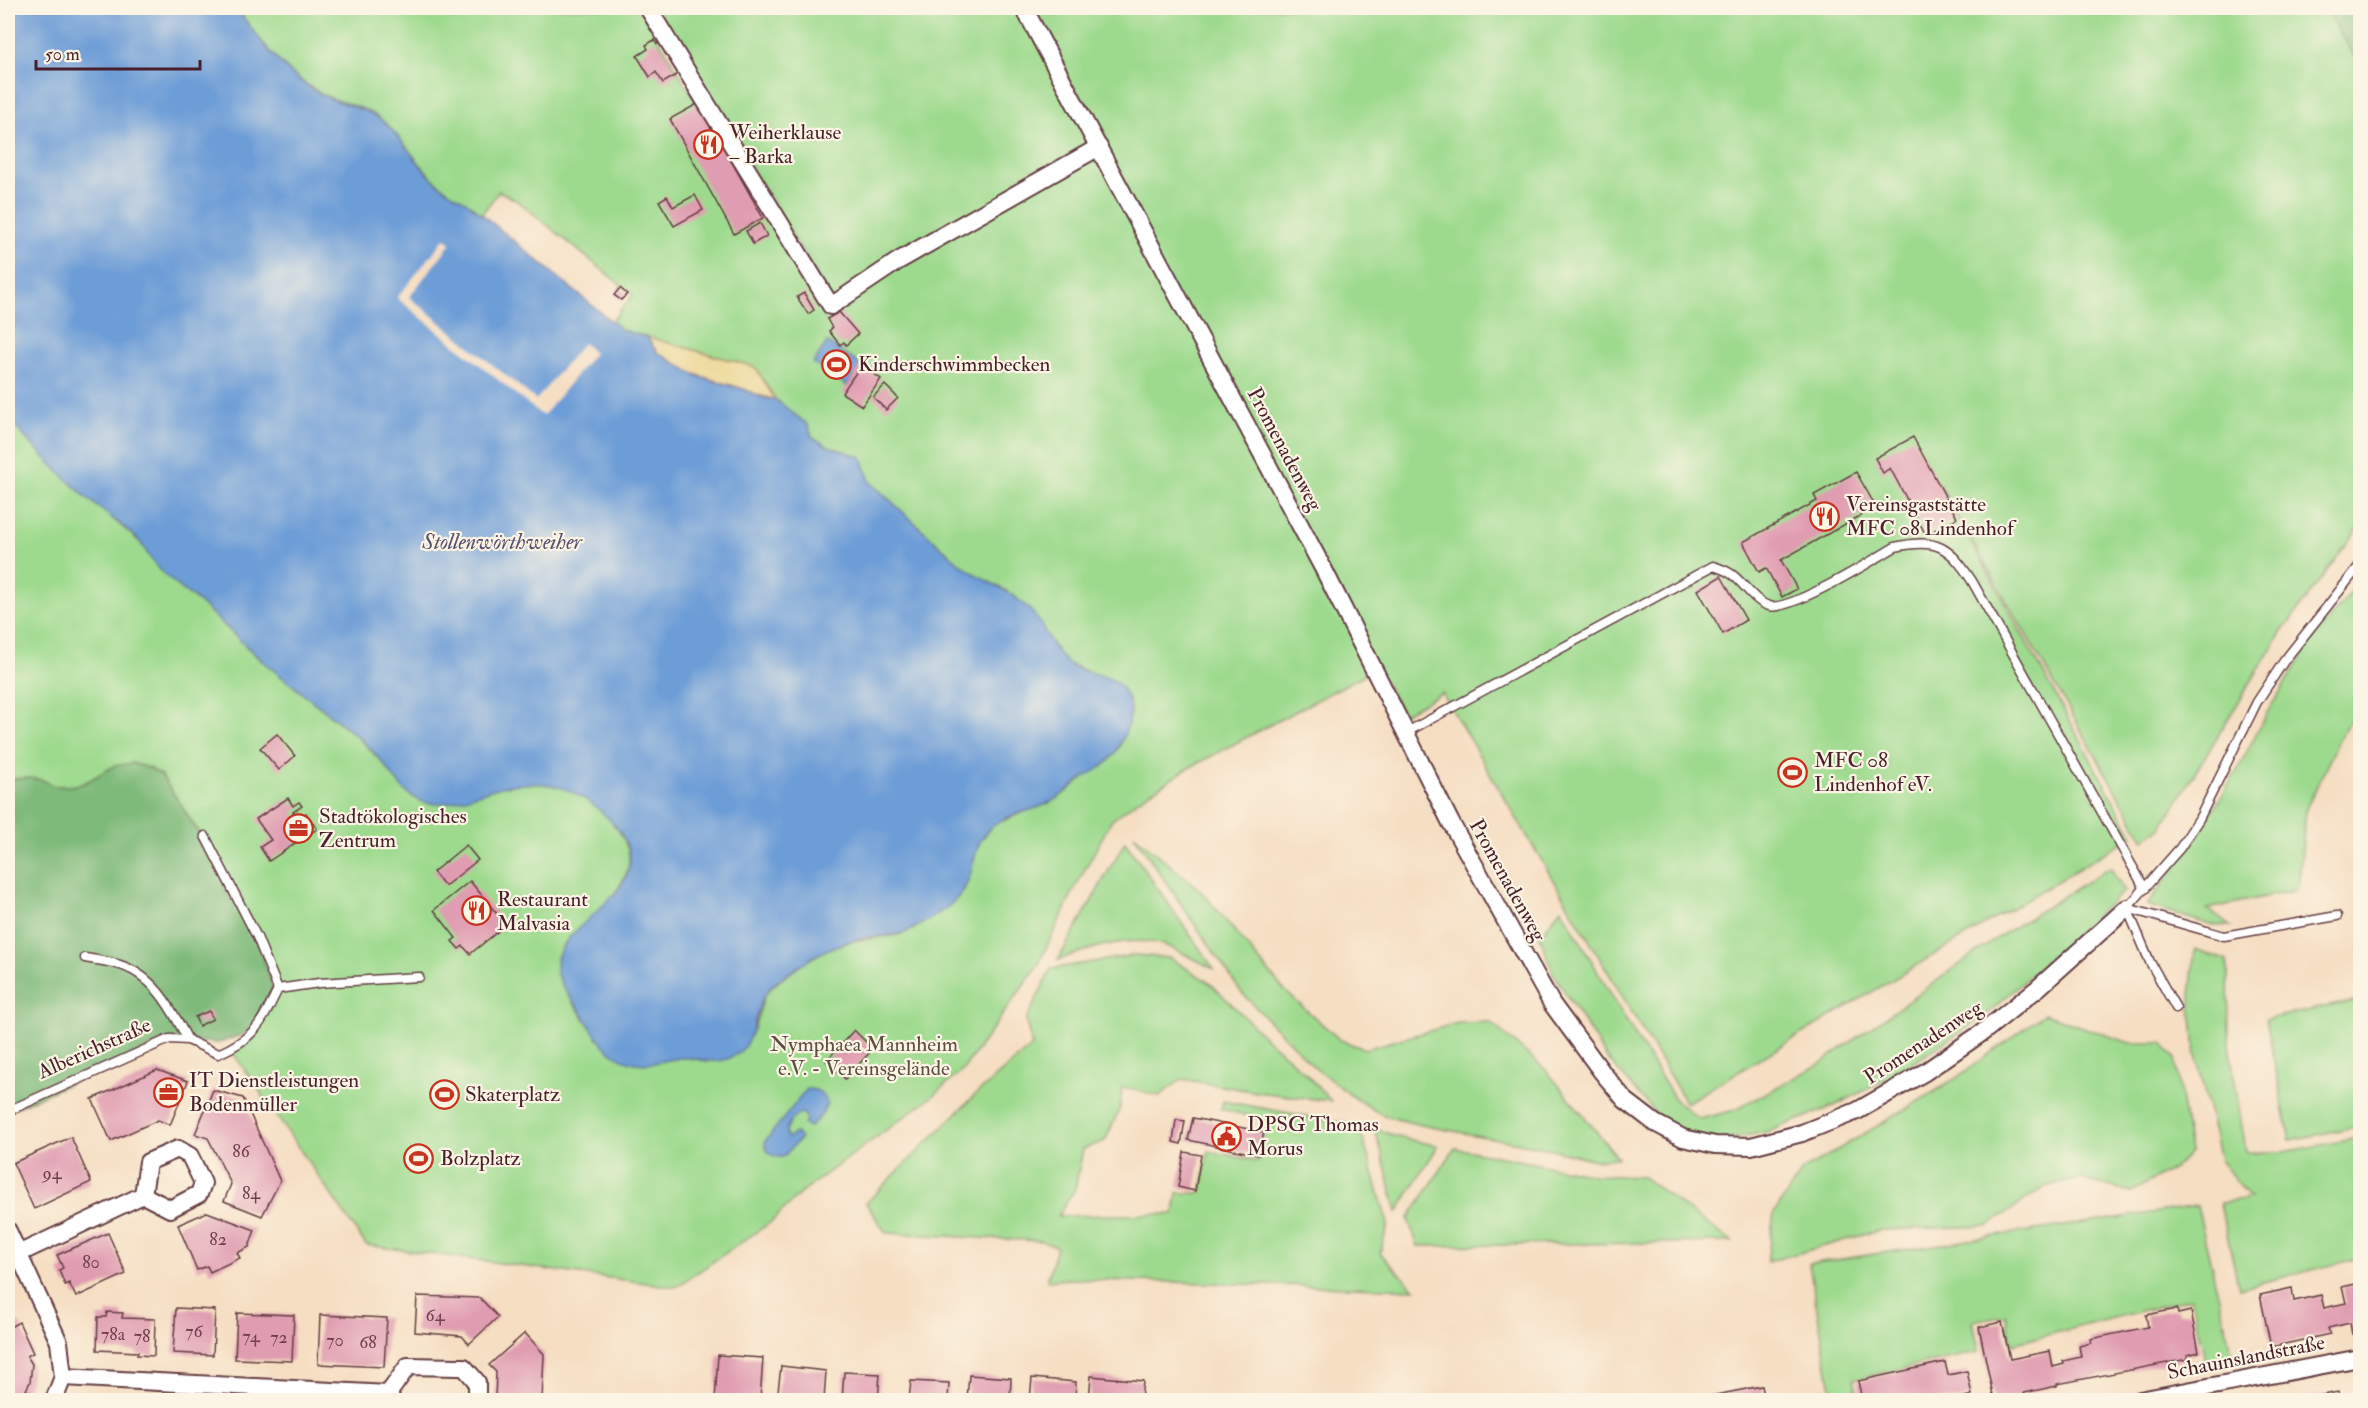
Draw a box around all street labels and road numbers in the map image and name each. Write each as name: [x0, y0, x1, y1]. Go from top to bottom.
street label: Promenadenweg: [1241, 383, 1329, 516]
street label: Promenadenweg: [1463, 814, 1553, 947]
street label: Promenadenweg: [1859, 994, 1988, 1091]
street label: Alberichstraße: [32, 1011, 155, 1086]
street label: Schauinslandstraße: [2165, 1329, 2327, 1386]

